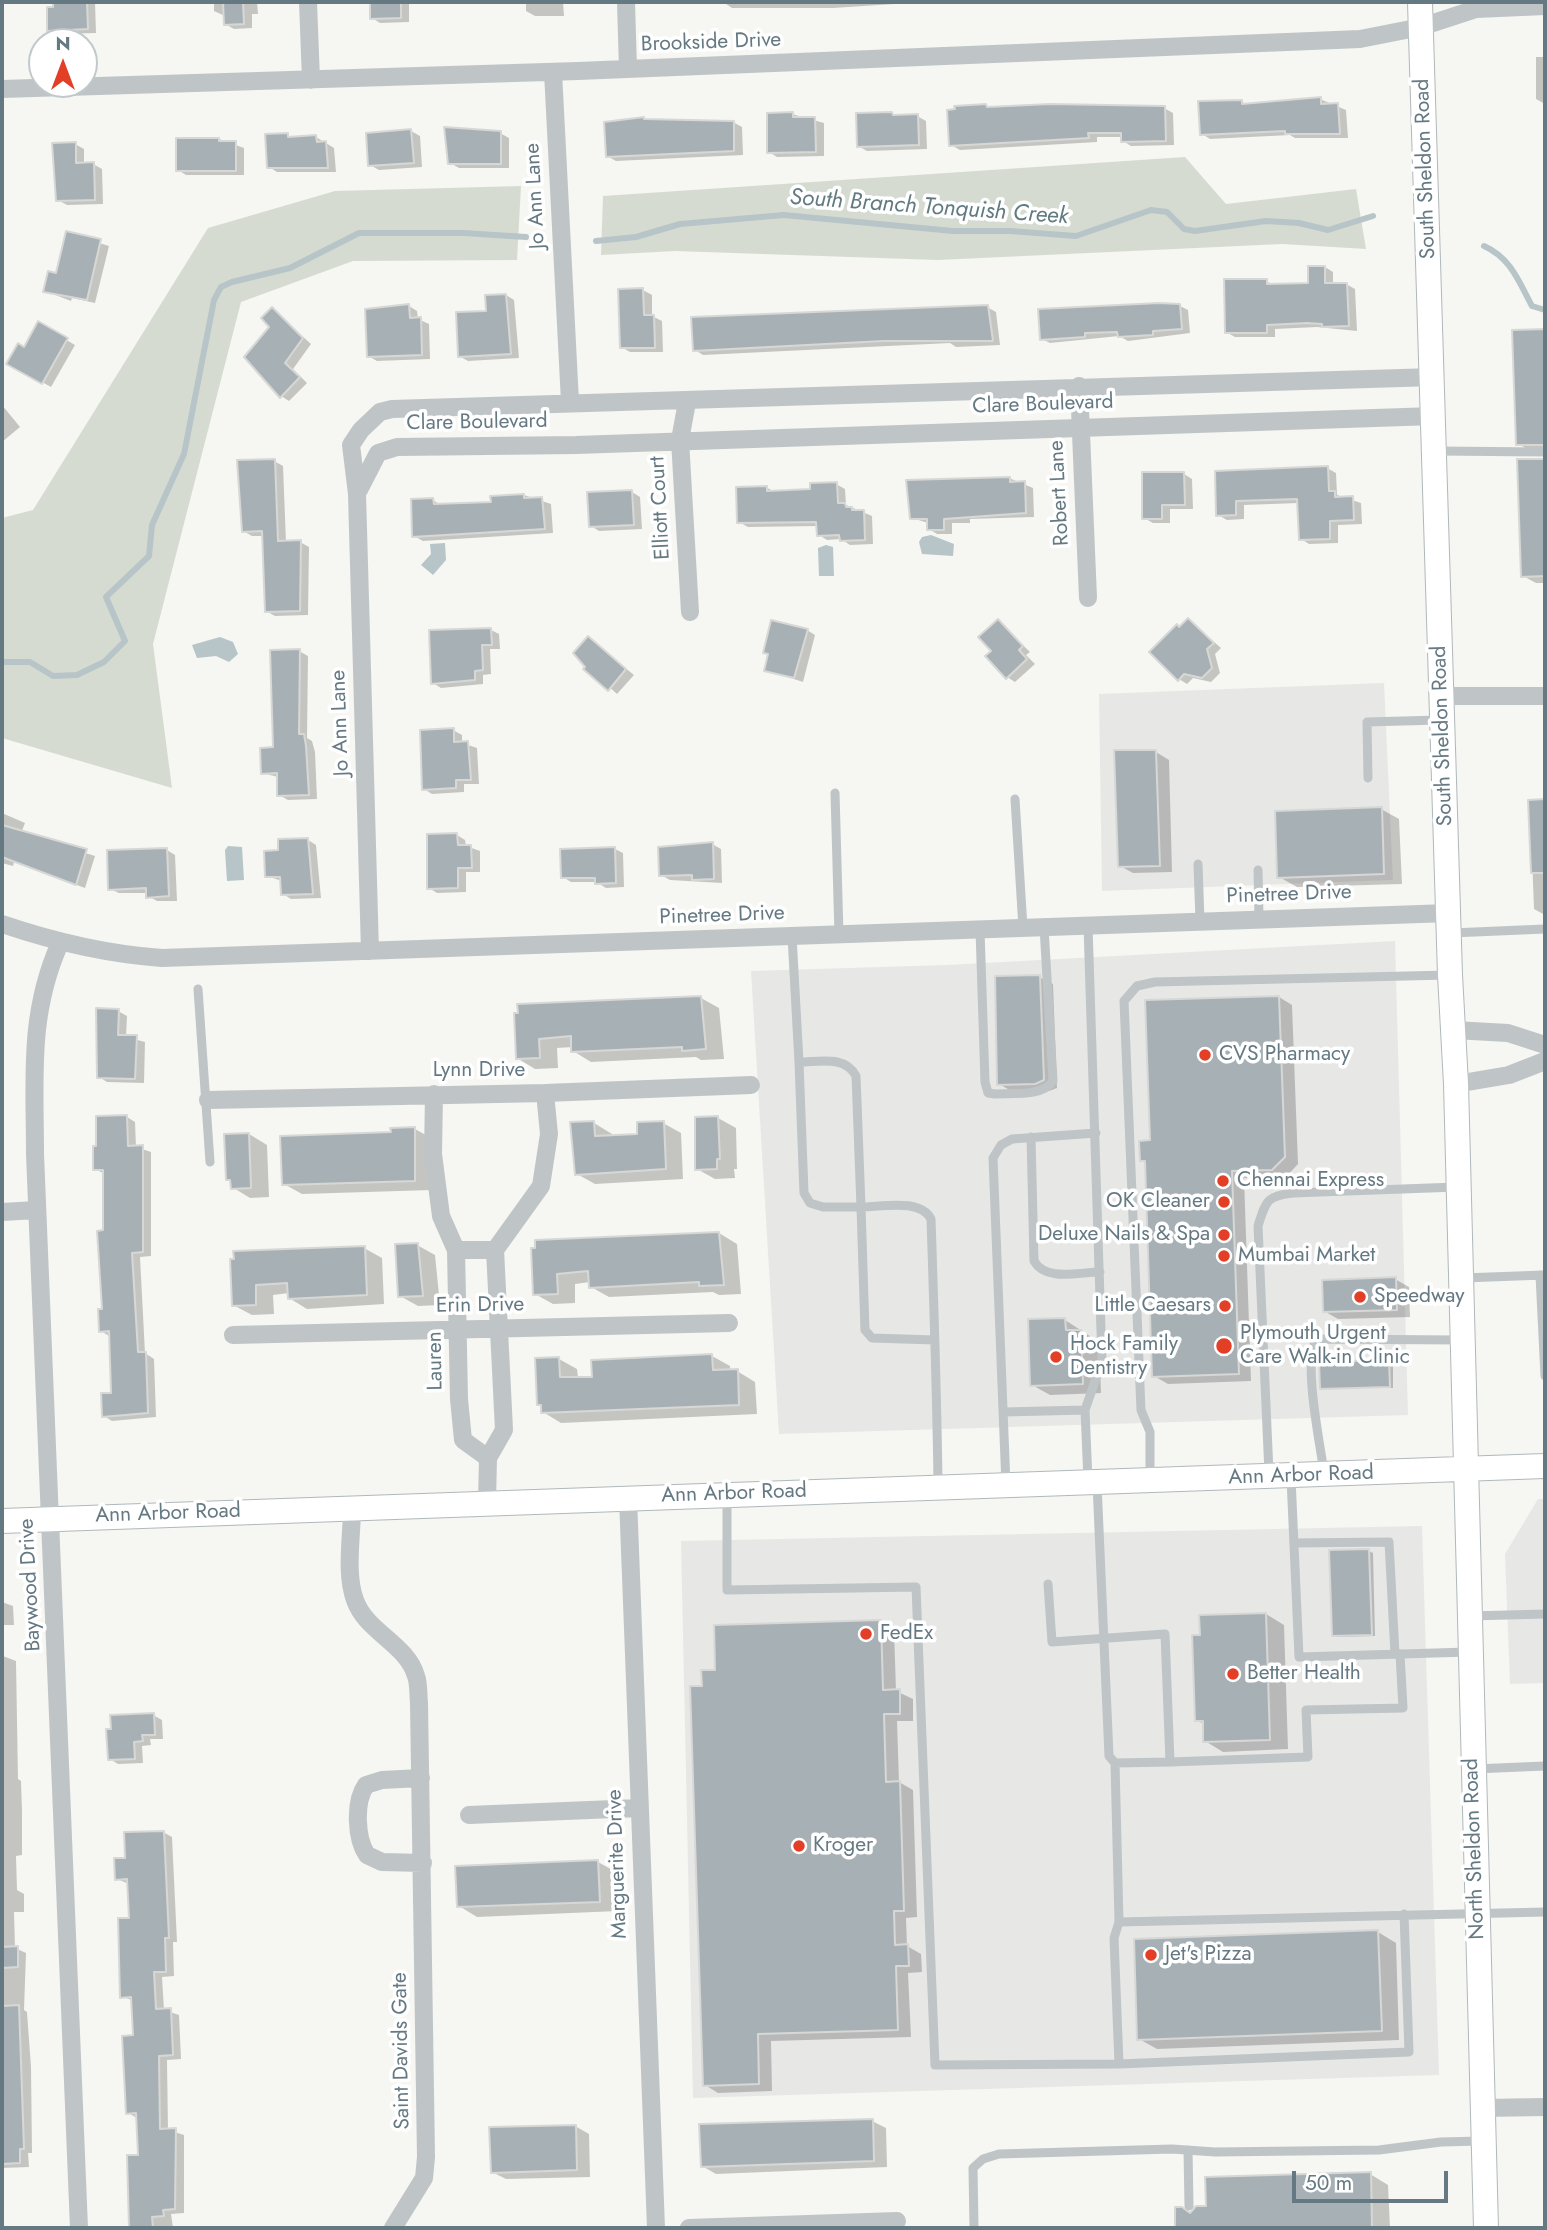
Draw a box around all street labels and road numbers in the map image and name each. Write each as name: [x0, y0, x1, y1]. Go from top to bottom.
street label: Brookside Drive: [640, 28, 782, 58]
street label: South Sheldon Road: [1410, 78, 1442, 260]
street label: Jo Ann Lane: [521, 142, 551, 250]
street label: Clare Boulevard: [972, 390, 1114, 420]
street label: Clare Boulevard: [406, 409, 548, 437]
street label: Robert Lane: [1045, 439, 1075, 547]
street label: Elliott Court: [646, 456, 676, 560]
street label: South Sheldon Road: [1427, 645, 1459, 827]
street label: Jo Ann Lane: [327, 669, 355, 777]
street label: Pinetree Drive: [1226, 880, 1352, 910]
street label: Pinetree Drive: [659, 901, 785, 931]
street label: Lynn Drive: [433, 1058, 525, 1084]
street label: Erin Drive: [436, 1293, 524, 1319]
street label: Lauren: [423, 1331, 449, 1391]
street label: Ann Arbor Road: [1228, 1461, 1374, 1491]
street label: Ann Arbor Road: [661, 1479, 807, 1509]
street label: Ann Arbor Road: [95, 1499, 241, 1529]
street label: Baywood Drive: [15, 1518, 47, 1652]
street label: North Sheldon Road: [1459, 1758, 1491, 1940]
street label: Marguerite Drive: [603, 1789, 633, 1939]
street label: Saint Davids Gate: [388, 1972, 416, 2130]

